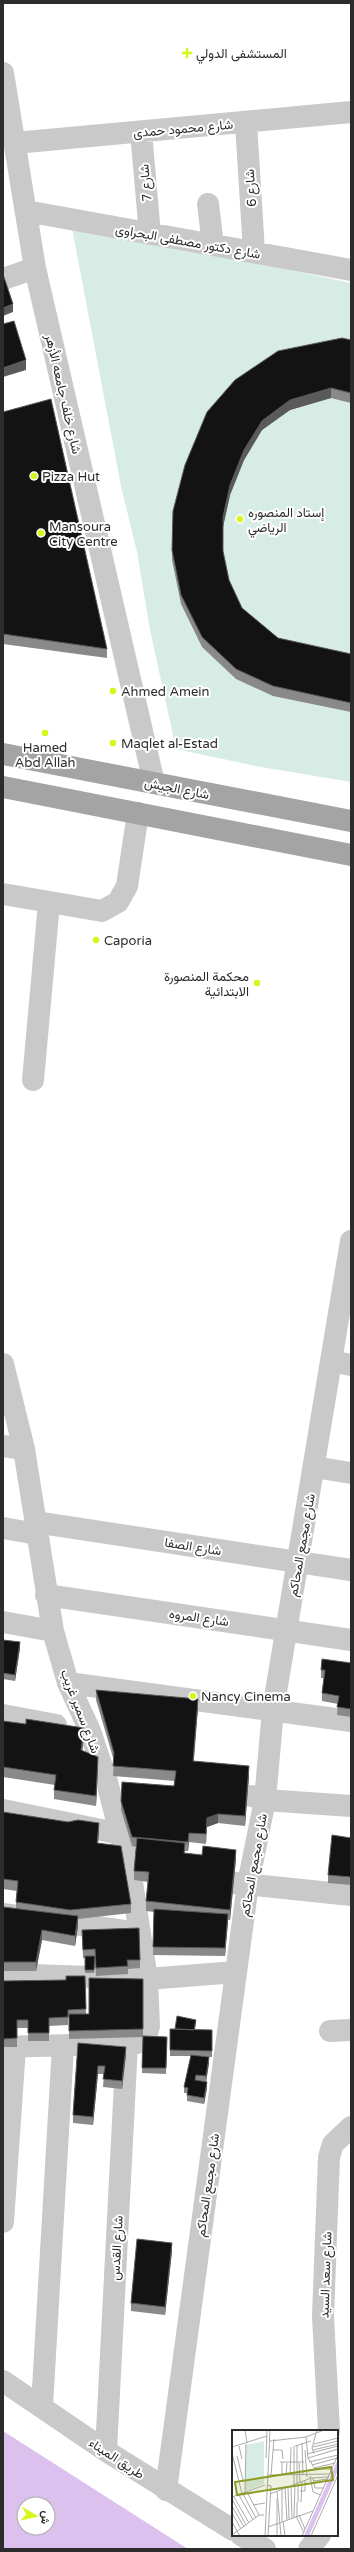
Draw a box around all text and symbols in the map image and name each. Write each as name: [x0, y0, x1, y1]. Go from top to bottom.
place label: المستشفى الدولي: [196, 46, 287, 64]
marker: المستشفى الدولي: [181, 47, 193, 59]
street label: شارع محمود حمدى: [132, 117, 234, 142]
street label: شارع 7: [136, 163, 157, 202]
street label: شارع 6: [242, 168, 261, 207]
street label: شارع دكتور مصطفى البحراوى: [114, 221, 262, 264]
street label: شارع خلف جامعه الأزهر: [40, 332, 85, 456]
place label: Pizza Hut: [42, 469, 100, 485]
marker: Pizza Hut: [29, 471, 39, 481]
place label: إستاد المنصوره الرياضي: [248, 505, 324, 538]
marker: إستاد المنصوره الرياضي: [235, 514, 245, 524]
place label: Mansoura City Centre: [49, 519, 118, 550]
marker: Mansoura City Centre: [36, 528, 46, 538]
place label: Ahmed Amein: [121, 684, 209, 700]
marker: Ahmed Amein: [108, 686, 118, 696]
marker: Hamed Abd Allah: [40, 728, 50, 738]
place label: Maqlet al-Estad: [121, 736, 218, 752]
marker: Maqlet al-Estad: [108, 738, 118, 748]
place label: Hamed Abd Allah: [15, 740, 75, 771]
street label: شارع الجيش: [143, 775, 211, 804]
place label: Caporia: [104, 933, 152, 949]
marker: Caporia: [91, 935, 101, 945]
place label: محكمة المنصورة الابتدائية: [164, 969, 249, 1000]
marker: محكمة المنصورة الابتدائية: [252, 978, 262, 988]
street label: شارع مجمع المحاكم: [285, 1492, 320, 1598]
street label: شارع الصفا: [163, 1535, 222, 1560]
street label: شارع المروه: [168, 1606, 230, 1631]
street label: شارع سمير غريب: [56, 1667, 103, 1756]
place label: Nancy Cinema: [201, 1689, 291, 1705]
marker: Nancy Cinema: [188, 1691, 198, 1701]
street label: شارع مجمع المحاكم: [237, 1812, 272, 1918]
street label: شارع مجمع المحاكم: [193, 2132, 224, 2238]
street label: شارع القدس: [107, 2215, 128, 2281]
street label: شارع سعد السيد: [316, 2231, 337, 2319]
inset map: [232, 2430, 338, 2536]
street label: طريق الميناء: [86, 2435, 147, 2483]
north arrow: [16, 2496, 56, 2536]
text: ش: [38, 2510, 53, 2525]

